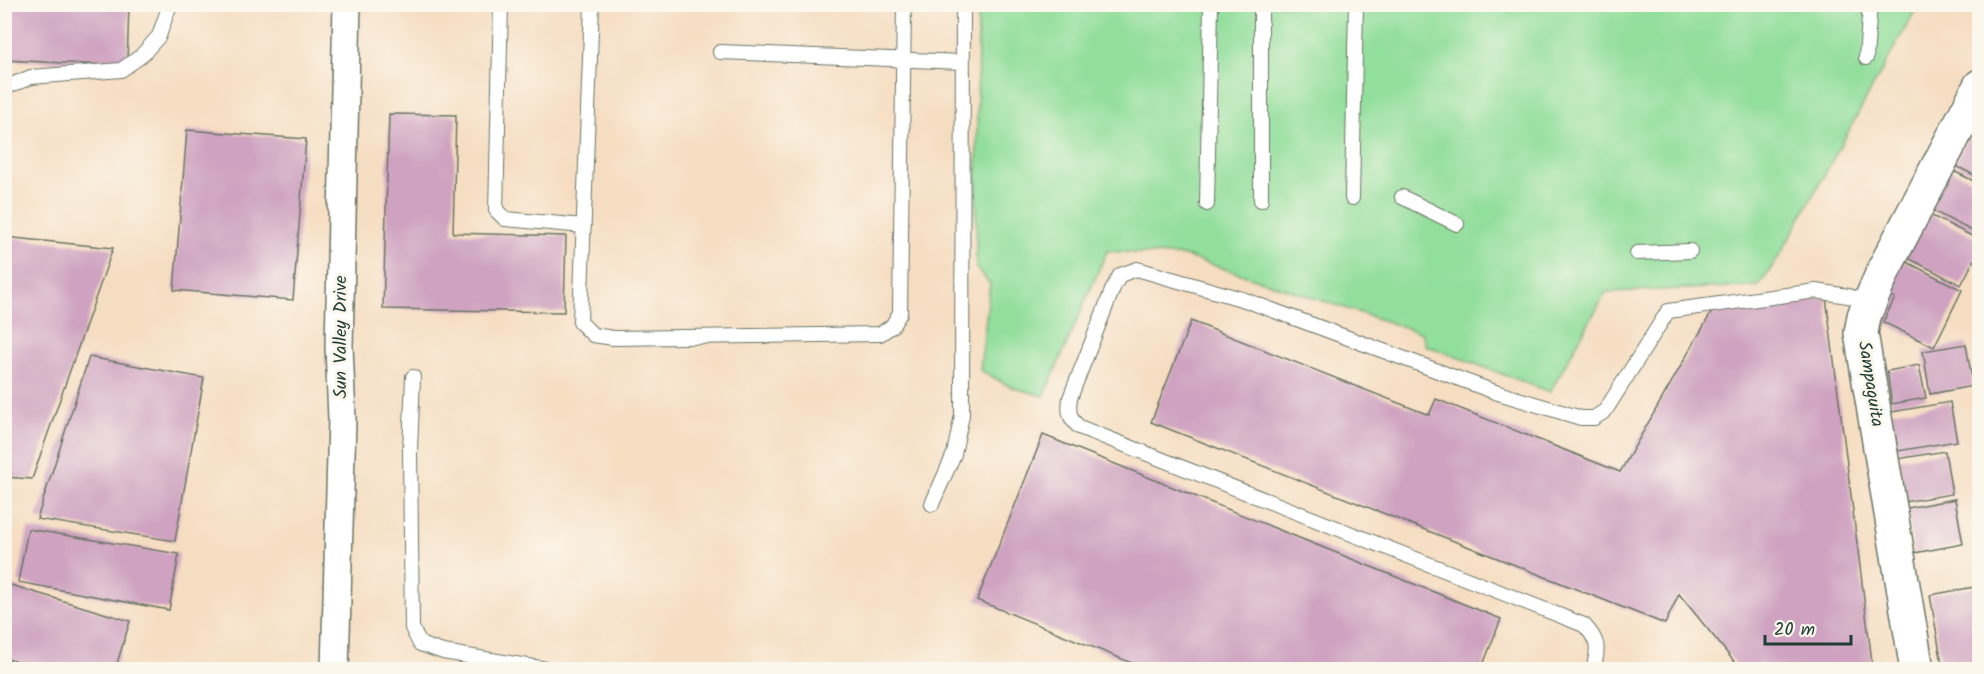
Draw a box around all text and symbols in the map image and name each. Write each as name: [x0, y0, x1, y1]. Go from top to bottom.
street label: Sun Valley Drive: [327, 275, 356, 399]
street label: Sampaguita: [1849, 339, 1891, 429]
scale bar: [1765, 608, 1850, 646]
text: 20 m: [1774, 616, 1815, 645]

